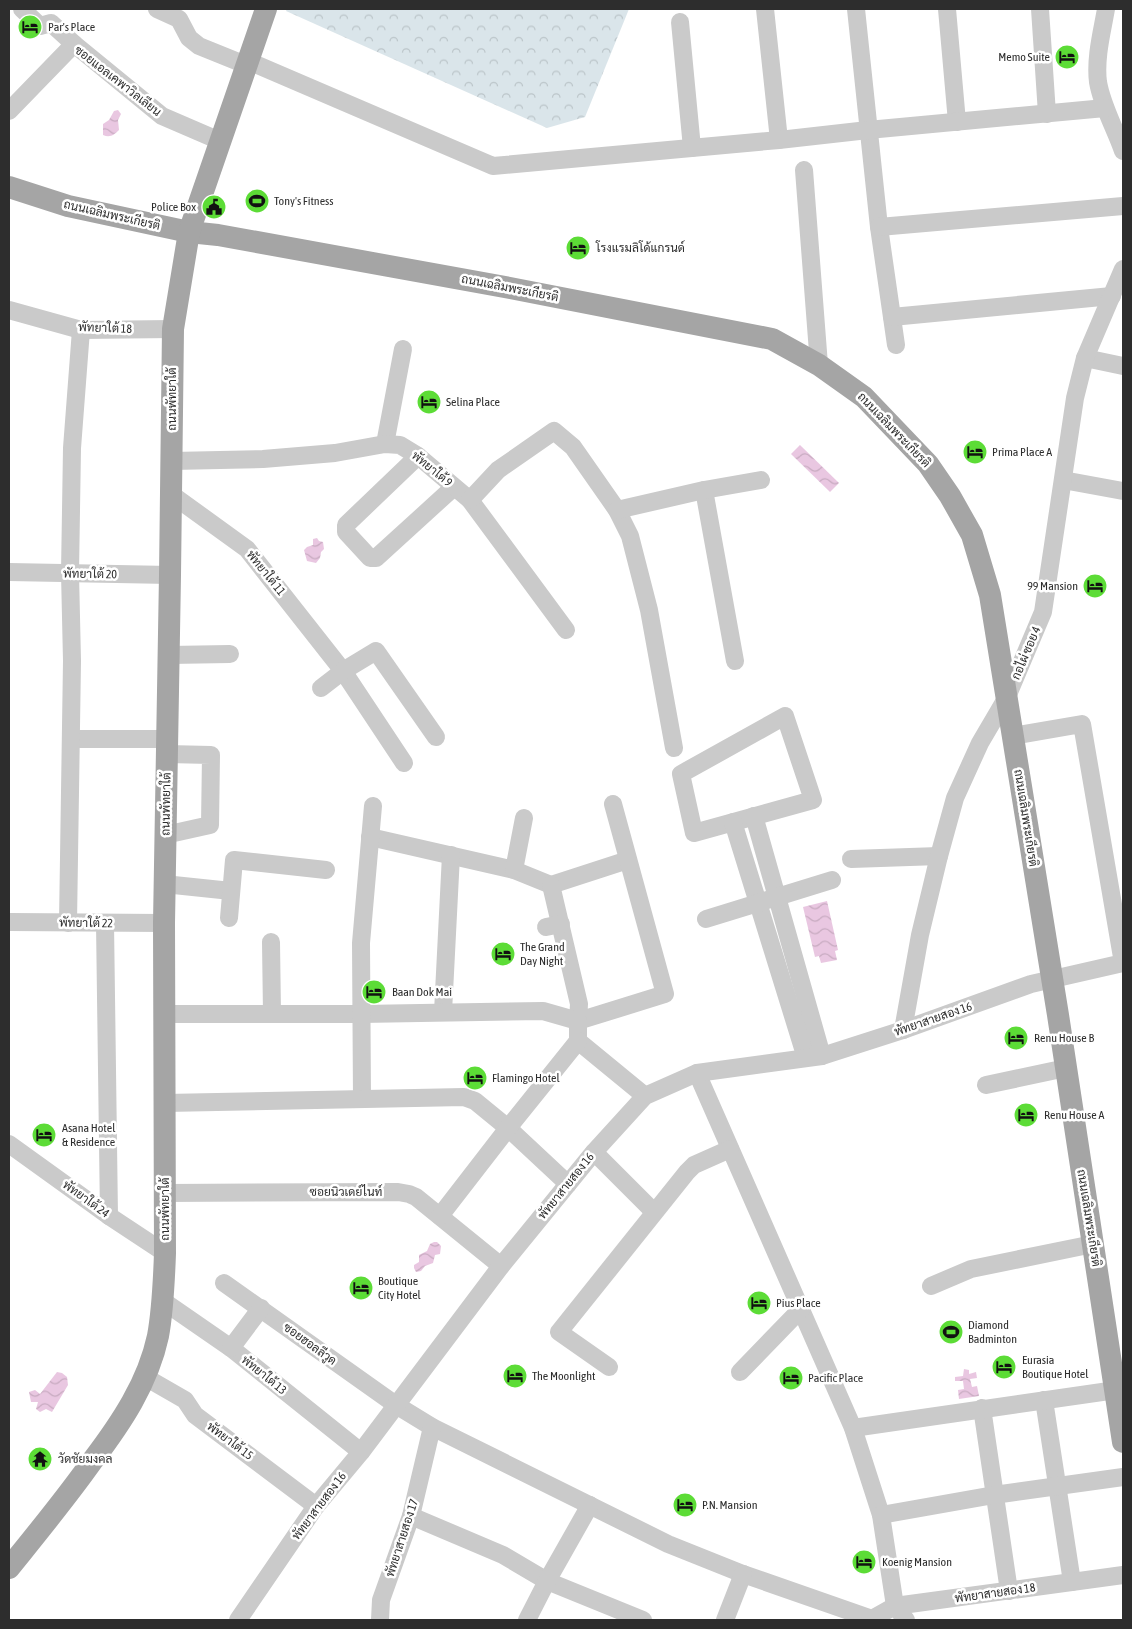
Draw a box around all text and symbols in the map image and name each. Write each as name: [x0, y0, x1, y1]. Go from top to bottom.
hotel icon: Par's Place: [17, 14, 43, 40]
place label: Par's Place: [48, 20, 95, 34]
street label: ซอยแอลเคพาวิลเลียน: [72, 42, 165, 119]
hotel icon: Memo Suite: [1054, 44, 1080, 70]
place label: Memo Suite: [998, 50, 1050, 64]
sports icon: Tony's Fitness: [244, 188, 270, 214]
public building icon: Police Box: [201, 194, 227, 220]
place label: Tony's Fitness: [274, 194, 334, 208]
street label: ถนนเฉลิมพระเกียรติ: [62, 196, 162, 233]
place label: Police Box: [151, 200, 196, 214]
hotel icon: โรงแรมลิโด้แกรนด์: [565, 235, 591, 261]
place label: โรงแรมลิโด้แกรนด์: [595, 240, 685, 255]
street label: ถนนเฉลิมพระเกียรติ: [460, 271, 560, 304]
street label: พัทยาใต้ 18: [78, 319, 133, 336]
street label: ถนนพัทยาใต้: [164, 366, 179, 431]
hotel icon: Selina Place: [416, 389, 442, 415]
street label: ถนนเฉลิมพระเกียรติ: [855, 389, 934, 470]
place label: Selina Place: [446, 395, 500, 409]
hotel icon: Prima Place A: [962, 439, 988, 465]
place label: Prima Place A: [992, 445, 1052, 459]
street label: พัทยาใต้ 9: [409, 448, 456, 490]
street label: พัทยาใต้ 11: [244, 547, 289, 599]
street label: พัทยาใต้ 20: [63, 566, 117, 581]
hotel icon: 99 Mansion: [1082, 573, 1108, 599]
place label: 99 Mansion: [1027, 579, 1078, 593]
street label: กอไผ่ ซอย 4: [1008, 624, 1044, 682]
street label: ถนนเฉลิมพระเกียรติ: [1011, 768, 1042, 868]
street label: ถนนพัทยาใต้: [157, 771, 174, 836]
street label: พัทยาใต้ 22: [59, 915, 113, 930]
place label: The Grand Day Night: [520, 940, 565, 968]
hotel icon: The Grand Day Night: [490, 941, 516, 967]
hotel icon: Baan Dok Mai: [361, 979, 387, 1005]
place label: Baan Dok Mai: [392, 985, 452, 999]
street label: พัทยาสายสอง 16: [892, 999, 974, 1039]
hotel icon: Renu House B: [1003, 1025, 1029, 1051]
place label: Renu House B: [1034, 1031, 1094, 1045]
hotel icon: Flamingo Hotel: [462, 1065, 488, 1091]
place label: Flamingo Hotel: [492, 1071, 560, 1085]
hotel icon: Renu House A: [1013, 1102, 1039, 1128]
place label: Renu House A: [1044, 1108, 1104, 1122]
place label: Asana Hotel & Residence: [62, 1121, 116, 1149]
hotel icon: Asana Hotel & Residence: [31, 1122, 57, 1148]
street label: พัทยาสายสอง 16: [535, 1150, 597, 1222]
street label: ถนนเฉลิมพระเกียรติ: [1074, 1168, 1105, 1268]
street label: ถนนพัทยาใต้: [157, 1176, 172, 1241]
street label: พัทยาใต้ 24: [60, 1177, 113, 1221]
street label: ซอยนิวเดย์ไนท์: [310, 1184, 383, 1199]
place label: Boutique City Hotel: [378, 1274, 422, 1302]
hotel icon: Boutique City Hotel: [348, 1275, 374, 1301]
hotel icon: Pius Place: [746, 1290, 772, 1316]
place label: Pius Place: [776, 1296, 821, 1310]
place label: Diamond Badminton: [968, 1318, 1017, 1346]
street label: ซอยฮอลลีวูด: [280, 1319, 340, 1369]
sports icon: Diamond Badminton: [938, 1319, 964, 1345]
street label: พัทยาใต้ 13: [239, 1352, 290, 1397]
place label: Eurasia Boutique Hotel: [1022, 1353, 1089, 1381]
hotel icon: Eurasia Boutique Hotel: [991, 1354, 1017, 1380]
hotel icon: The Moonlight: [502, 1363, 528, 1389]
hotel icon: Pacific Place: [778, 1365, 804, 1391]
place label: The Moonlight: [532, 1369, 596, 1383]
place label: Pacific Place: [808, 1371, 863, 1385]
street label: พัทยาใต้ 15: [204, 1418, 256, 1463]
temple icon: วัดชัยมงคล: [27, 1446, 53, 1472]
place label: วัดชัยมงคล: [58, 1452, 112, 1466]
street label: พัทยาสายสอง 16: [289, 1469, 349, 1543]
hotel icon: P.N. Mansion: [672, 1492, 698, 1518]
street label: พัทยาสายสอง 17: [383, 1497, 421, 1579]
place label: P.N. Mansion: [702, 1498, 757, 1512]
hotel icon: Koenig Mansion: [851, 1549, 877, 1575]
place label: Koenig Mansion: [882, 1555, 952, 1569]
street label: พัทยาสายสอง 18: [954, 1580, 1037, 1606]

